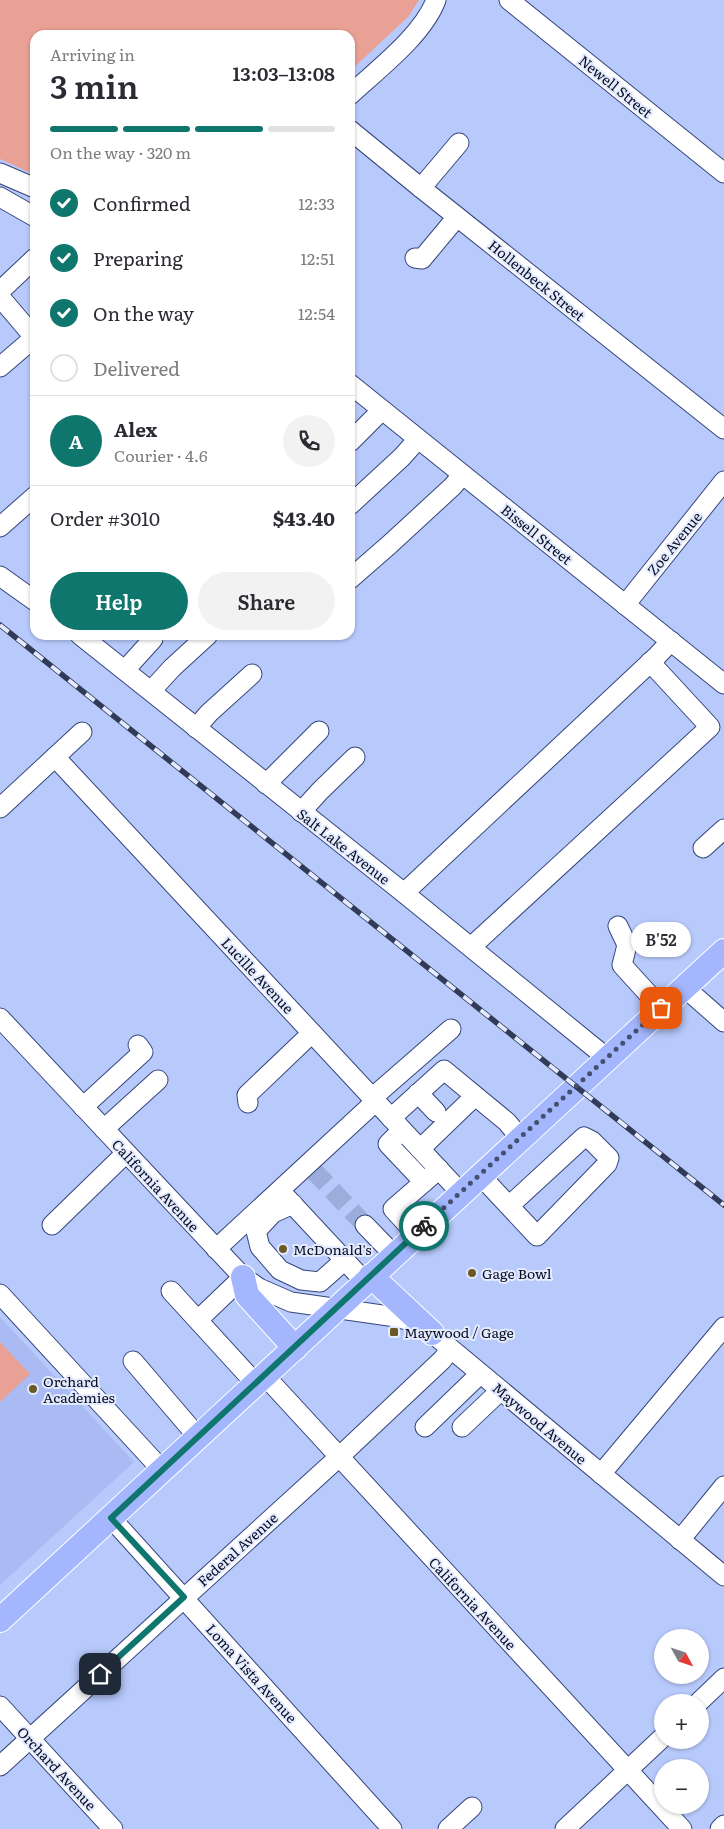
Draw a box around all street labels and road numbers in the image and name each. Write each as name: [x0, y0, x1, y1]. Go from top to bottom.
street label: Newell Street: [575, 50, 657, 122]
street label: Hollenbeck Street: [485, 235, 590, 325]
street label: Bissell Street: [497, 499, 577, 569]
street label: Zoe Avenue: [642, 507, 706, 579]
street label: Salt Lake Avenue: [293, 803, 395, 889]
street label: Lucille Avenue: [217, 932, 299, 1018]
street label: California Avenue: [108, 1134, 204, 1236]
street label: Maywood Avenue: [489, 1378, 591, 1468]
street label: Federal Avenue: [193, 1508, 281, 1590]
street label: California Avenue: [425, 1552, 521, 1654]
street label: Loma Vista Avenue: [202, 1619, 302, 1727]
street label: Orchard Avenue: [13, 1722, 101, 1814]

